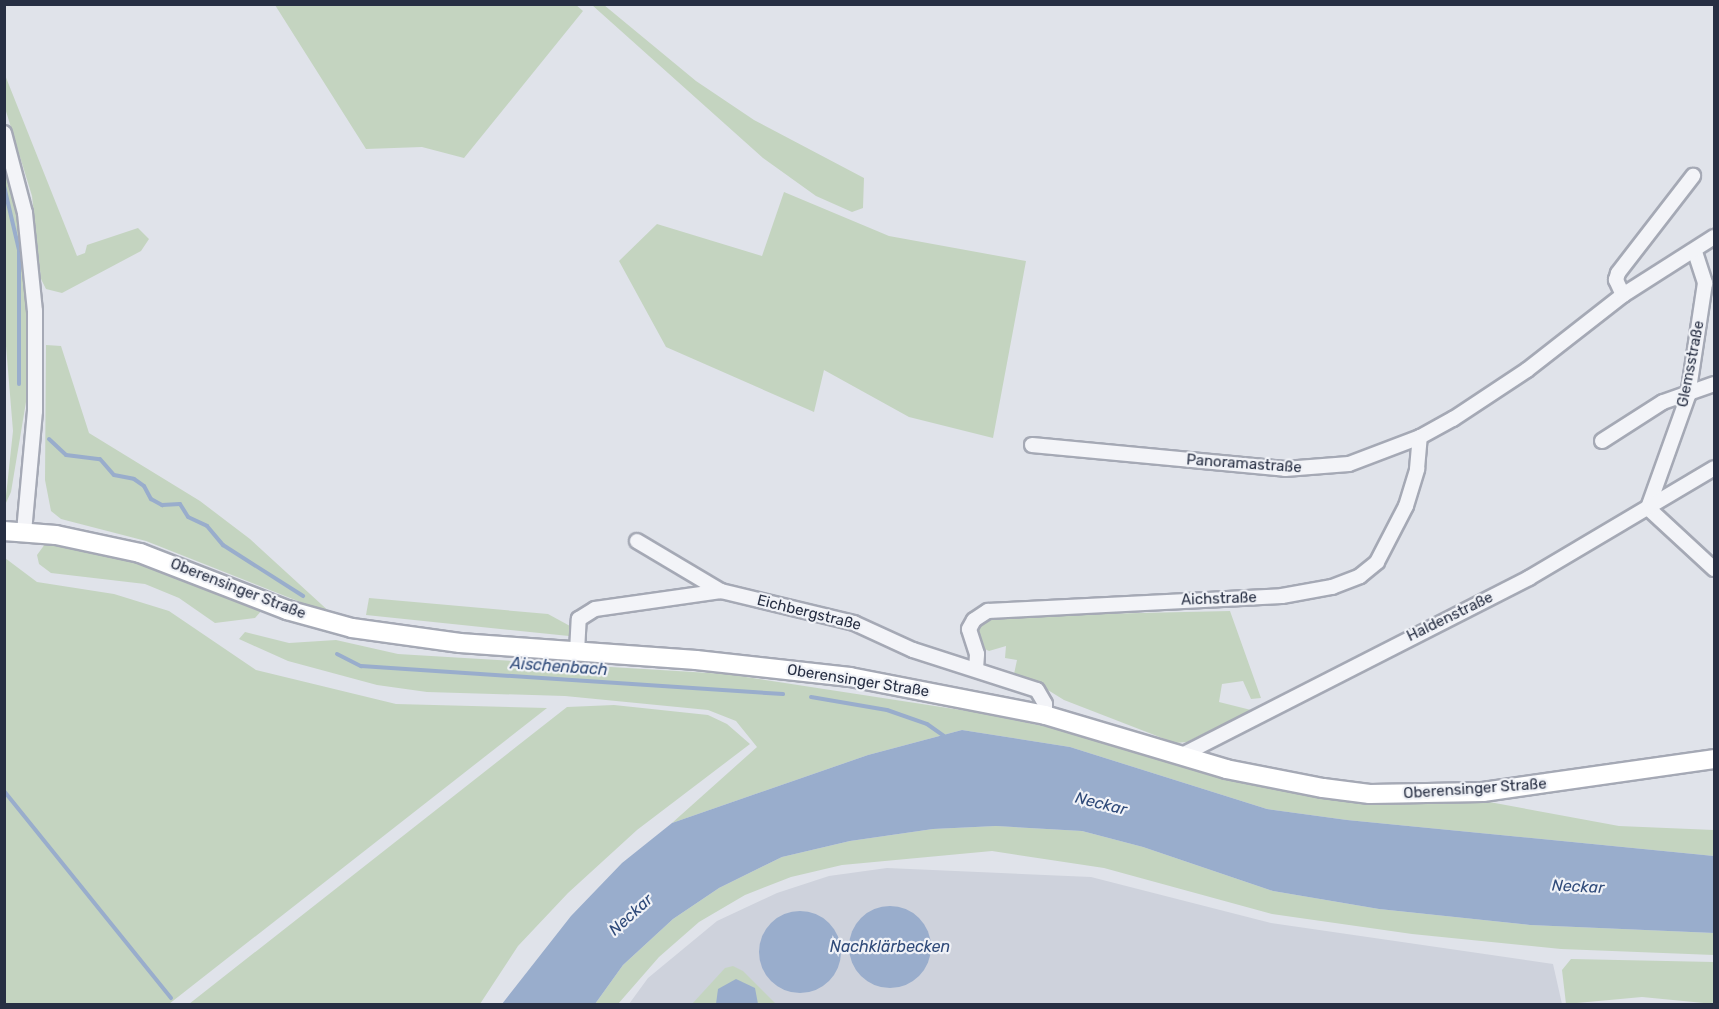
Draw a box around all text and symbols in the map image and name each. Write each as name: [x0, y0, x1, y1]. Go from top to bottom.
street label: Glemsstraße: [1674, 319, 1708, 409]
street label: Panoramastraße: [1186, 451, 1302, 477]
street label: Oberensinger Straße: [168, 555, 308, 623]
street label: Haldenstraße: [1404, 588, 1496, 646]
street label: Aichstraße: [1181, 589, 1257, 609]
street label: Eichbergstraße: [755, 591, 863, 635]
water label: Aischenbach: [510, 654, 608, 680]
street label: Oberensinger Straße: [786, 661, 930, 701]
street label: Oberensinger Straße: [1403, 775, 1547, 803]
water label: Neckar: [1073, 788, 1129, 820]
water label: Neckar: [1551, 876, 1605, 898]
water label: Neckar: [605, 890, 657, 940]
water label: Nachklärbecken: [830, 937, 950, 957]

